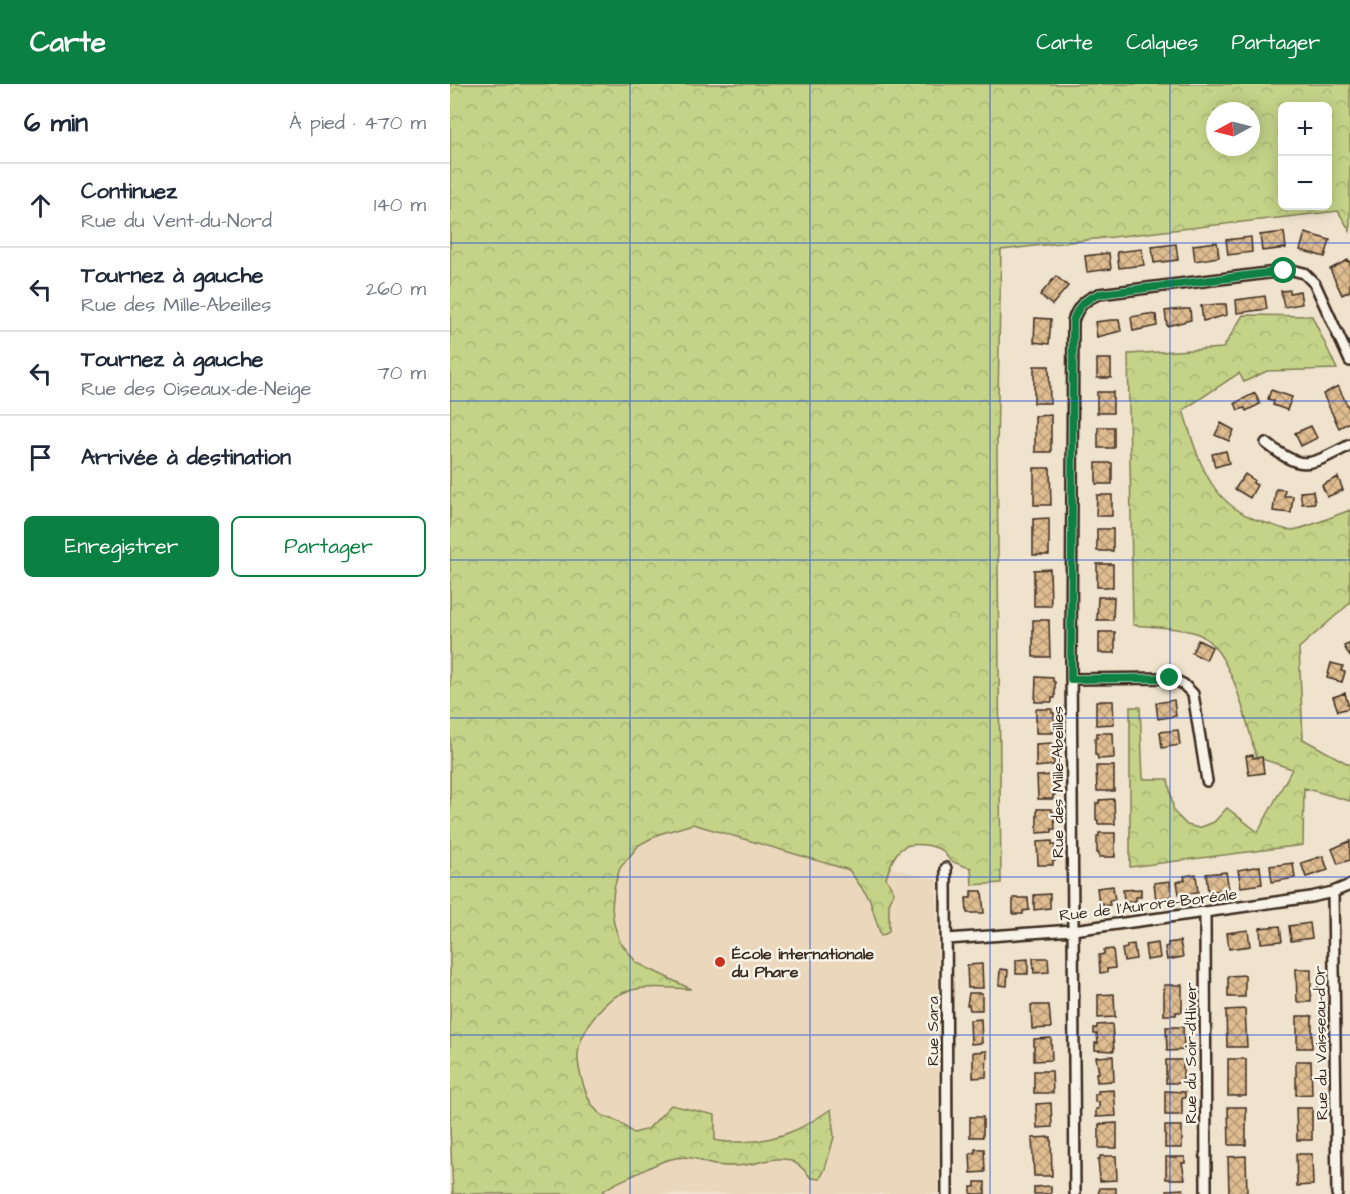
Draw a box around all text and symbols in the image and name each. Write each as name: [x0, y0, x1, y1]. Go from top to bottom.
text: Carte: [30, 23, 106, 62]
text: Carte: [1036, 28, 1093, 57]
text: Calques: [1126, 28, 1198, 57]
text: Partager: [1231, 28, 1320, 57]
north arrow: [1206, 102, 1260, 156]
map controls: [1278, 102, 1332, 210]
button: +: [1278, 102, 1332, 156]
text: 6 min: [24, 105, 88, 141]
text: À pied · 470 m: [289, 109, 426, 137]
button: −: [1278, 156, 1332, 210]
text: Continuez: [81, 176, 177, 207]
icon: ahead: [24, 189, 57, 222]
text: 140 m: [374, 191, 426, 219]
text: Rue du Vent-du-Nord: [81, 207, 272, 235]
route start: [1270, 257, 1296, 283]
text: Tournez à gauche: [81, 260, 263, 291]
icon: left: [24, 273, 57, 306]
text: 260 m: [366, 275, 426, 303]
text: Rue des Mille-Abeilles: [81, 291, 271, 319]
text: Tournez à gauche: [81, 344, 263, 375]
icon: left: [24, 357, 57, 390]
text: 70 m: [378, 359, 426, 387]
text: Rue des Oiseaux-de-Neige: [81, 375, 311, 403]
icon: arrive: [24, 441, 57, 474]
text: Arrivée à destination: [81, 442, 291, 473]
button: Enregistrer: [24, 516, 219, 577]
button: Partager: [231, 516, 426, 577]
route end: [1156, 664, 1182, 690]
street label: Rue des Mille-Abeilles: [1047, 706, 1069, 858]
street label: Rue de l'Aurore-Boréale: [1058, 883, 1239, 927]
place label: École internationale du Phare: [731, 943, 874, 983]
marker: École internationale du Phare: [713, 955, 727, 969]
street label: Rue du Vaisseau-d'Or: [1309, 966, 1333, 1120]
street label: Rue du Soir-d'Hiver: [1180, 982, 1202, 1124]
street label: Rue Sara: [922, 996, 944, 1066]

